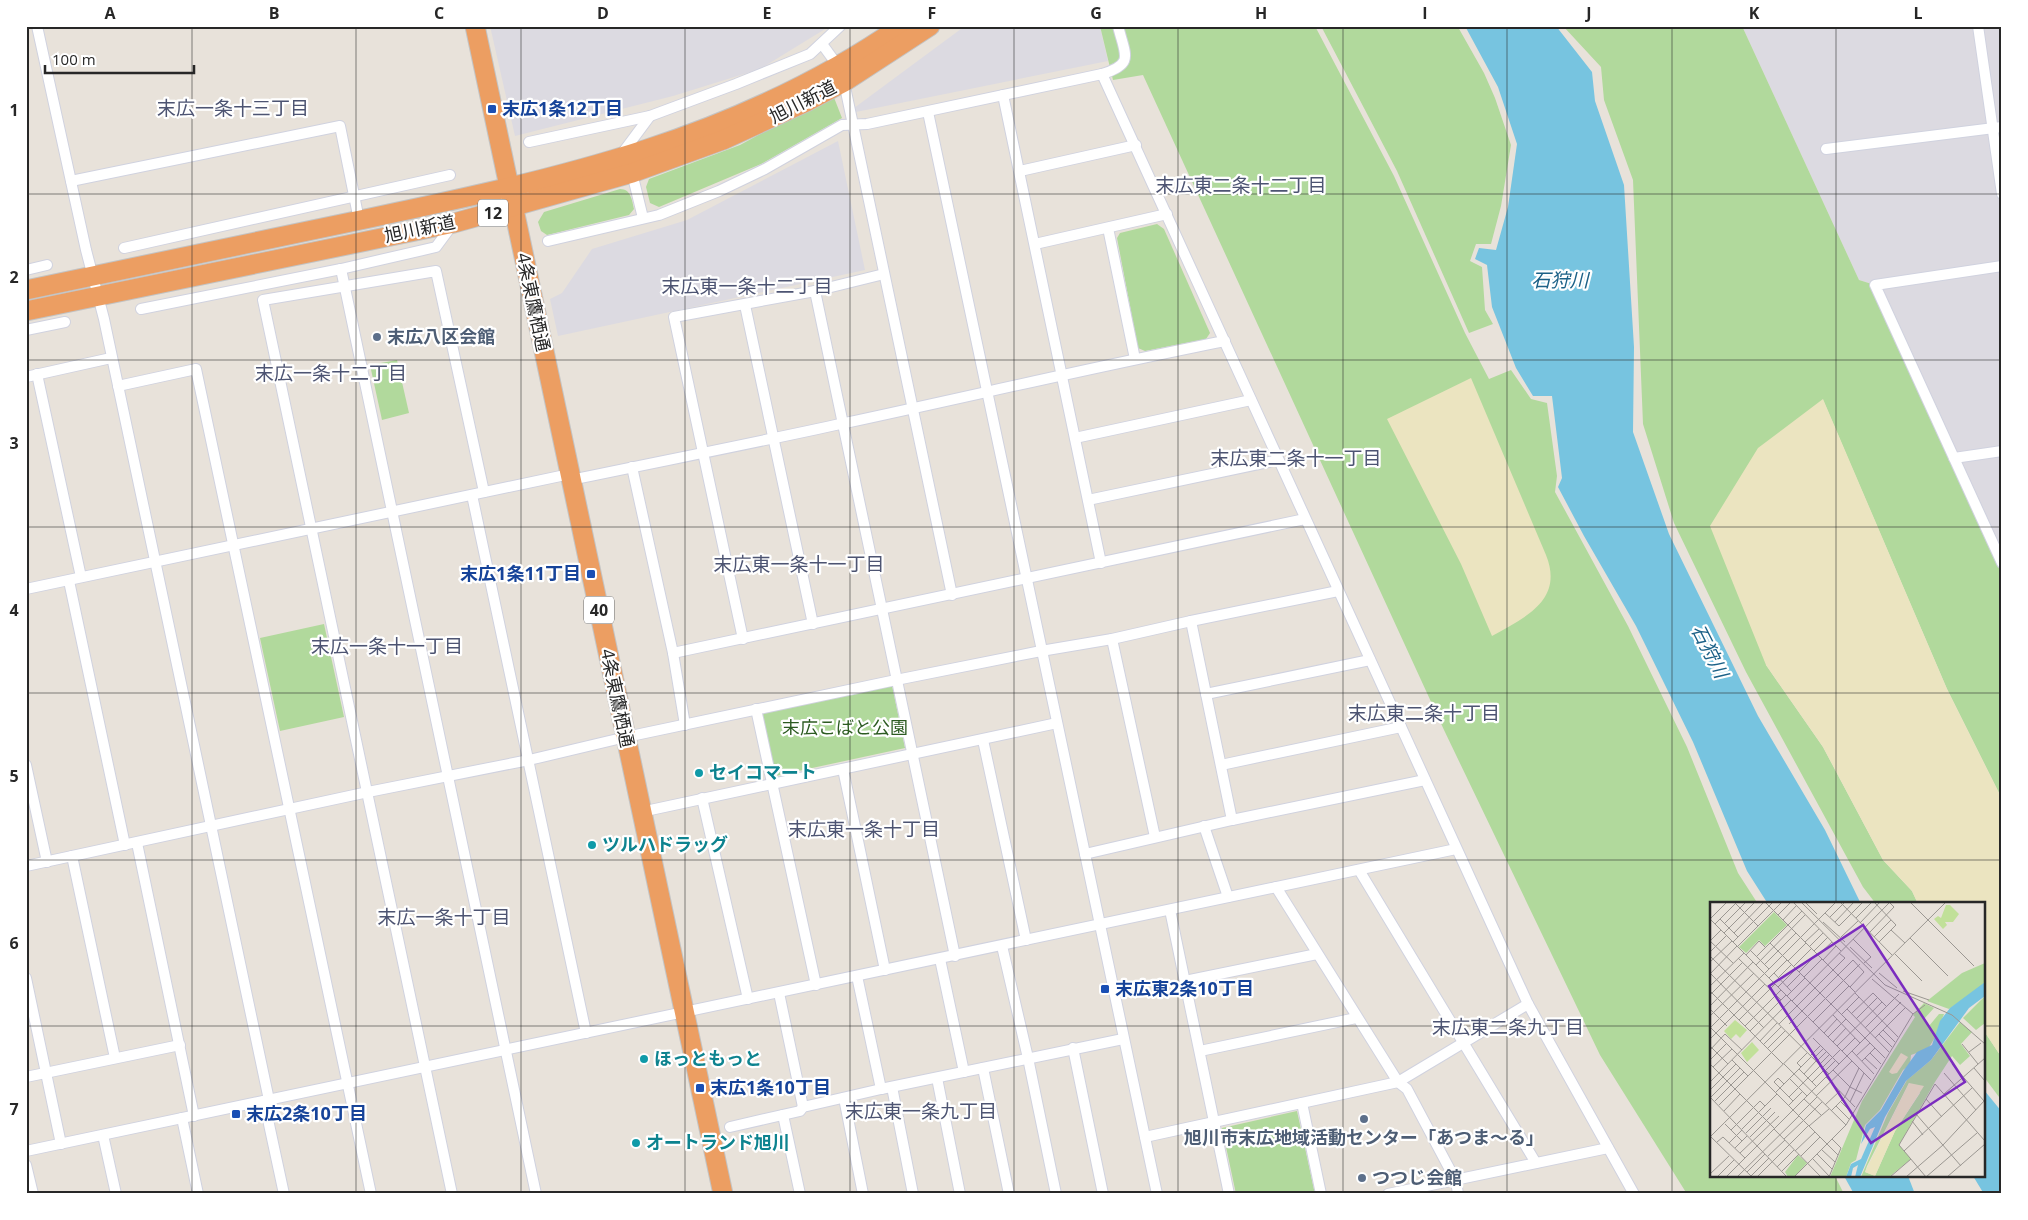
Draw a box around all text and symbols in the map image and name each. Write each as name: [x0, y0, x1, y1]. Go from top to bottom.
text: A: [104, 2, 116, 24]
text: B: [269, 2, 279, 24]
text: C: [434, 2, 444, 24]
text: D: [597, 2, 609, 24]
text: E: [763, 2, 772, 24]
text: F: [928, 2, 936, 24]
text: G: [1090, 2, 1102, 24]
text: H: [1255, 2, 1267, 24]
text: I: [1422, 2, 1428, 24]
text: J: [1584, 2, 1592, 24]
text: K: [1749, 2, 1760, 24]
text: L: [1913, 2, 1923, 24]
scale bar: [45, 42, 194, 74]
text: 100 m: [52, 49, 96, 69]
street label: 旭川新道: [765, 74, 840, 128]
district label: 末広一条十三丁目: [157, 95, 309, 121]
place label: 末広1条12丁目: [502, 96, 623, 120]
text: 1: [9, 99, 19, 121]
marker: 末広1条12丁目: [486, 103, 498, 115]
district label: 末広東二条十二丁目: [1155, 172, 1327, 198]
road number: 12: [478, 200, 508, 227]
street label: 旭川新道: [382, 209, 458, 247]
street label: 4条東鷹栖通: [512, 250, 556, 353]
text: 2: [9, 266, 19, 288]
water label: 石狩川: [1531, 267, 1590, 293]
district label: 末広東一条十二丁目: [661, 273, 833, 299]
place label: 末広八区会館: [387, 324, 495, 348]
marker: 末広八区会館: [371, 331, 383, 343]
district label: 末広一条十二丁目: [255, 360, 407, 386]
text: 3: [9, 432, 19, 454]
district label: 末広東二条十一丁目: [1210, 445, 1382, 471]
district label: 末広東一条十一丁目: [713, 551, 885, 577]
place label: 末広1条11丁目: [460, 561, 581, 585]
marker: 末広1条11丁目: [585, 568, 597, 580]
road number: 40: [584, 596, 614, 624]
text: 4: [9, 599, 19, 621]
water label: 石狩川: [1685, 620, 1735, 684]
district label: 末広一条十一丁目: [311, 633, 463, 659]
street label: 4条東鷹栖通: [596, 646, 640, 749]
district label: 末広東二条十丁目: [1348, 700, 1500, 726]
park label: 末広こばと公園: [782, 715, 908, 739]
place label: セイコマート: [709, 760, 817, 784]
text: 5: [9, 765, 19, 787]
marker: セイコマート: [693, 767, 705, 779]
district label: 末広東一条十丁目: [788, 816, 940, 842]
place label: ツルハドラッグ: [602, 832, 728, 856]
marker: ツルハドラッグ: [586, 839, 598, 851]
inset map: [1710, 902, 1986, 1178]
district label: 末広一条十丁目: [377, 904, 511, 930]
text: 6: [9, 932, 19, 954]
place label: 末広東2条10丁目: [1115, 976, 1254, 1000]
marker: 末広東2条10丁目: [1099, 983, 1111, 995]
district label: 末広東二条九丁目: [1432, 1014, 1584, 1040]
place label: ほっともっと: [654, 1046, 762, 1070]
marker: ほっともっと: [638, 1053, 650, 1065]
place label: 末広1条10丁目: [710, 1075, 831, 1099]
marker: 末広1条10丁目: [694, 1082, 706, 1094]
text: 7: [9, 1098, 19, 1120]
district label: 末広東一条九丁目: [845, 1098, 997, 1124]
place label: 末広2条10丁目: [246, 1101, 367, 1125]
marker: 末広2条10丁目: [230, 1108, 242, 1120]
marker: 旭川市末広地域活動センター「あつま〜る」: [1358, 1113, 1370, 1125]
place label: 旭川市末広地域活動センター「あつま〜る」: [1184, 1125, 1544, 1149]
place label: オートランド旭川: [646, 1130, 790, 1154]
marker: オートランド旭川: [630, 1137, 642, 1149]
place label: つつじ会館: [1372, 1165, 1462, 1189]
marker: つつじ会館: [1356, 1172, 1368, 1184]

